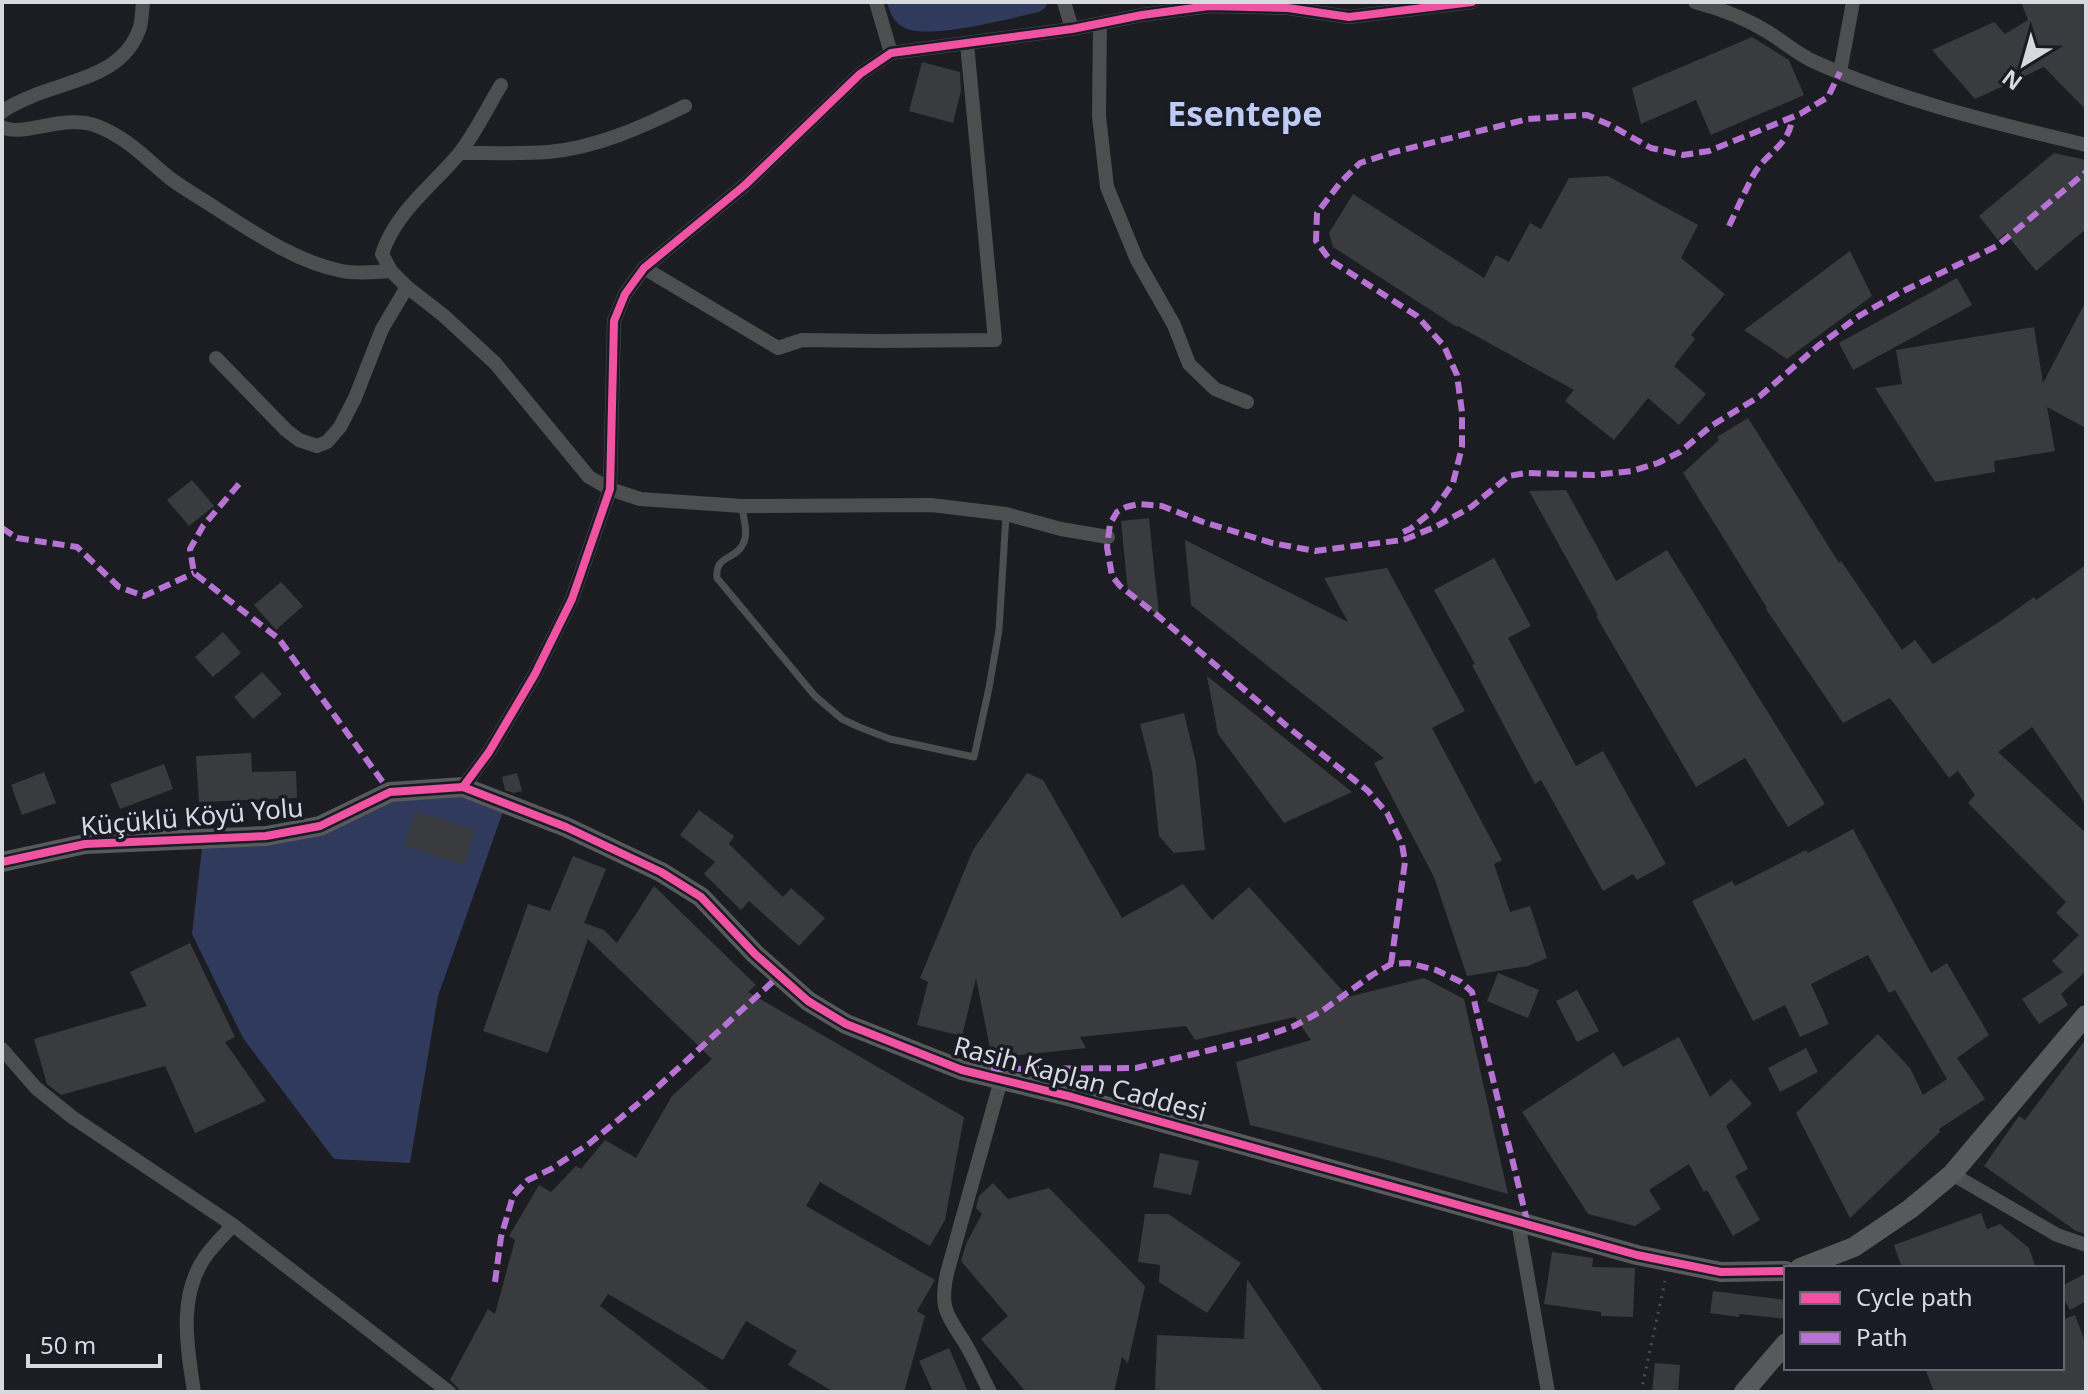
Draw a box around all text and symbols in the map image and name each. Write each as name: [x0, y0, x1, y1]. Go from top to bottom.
north arrow: [1984, 24, 2064, 104]
text: N: [1995, 63, 2028, 98]
district label: Esentepe: [1167, 90, 1323, 136]
street label: Küçüklü Köyü Yolu: [79, 788, 305, 844]
street label: Rasih Kaplan Caddesi: [950, 1027, 1211, 1129]
legend: [1784, 1266, 2064, 1370]
text: Cycle path: [1856, 1280, 1973, 1313]
scale bar: [28, 1318, 160, 1368]
text: Path: [1856, 1320, 1907, 1353]
text: 50 m: [40, 1328, 96, 1361]

